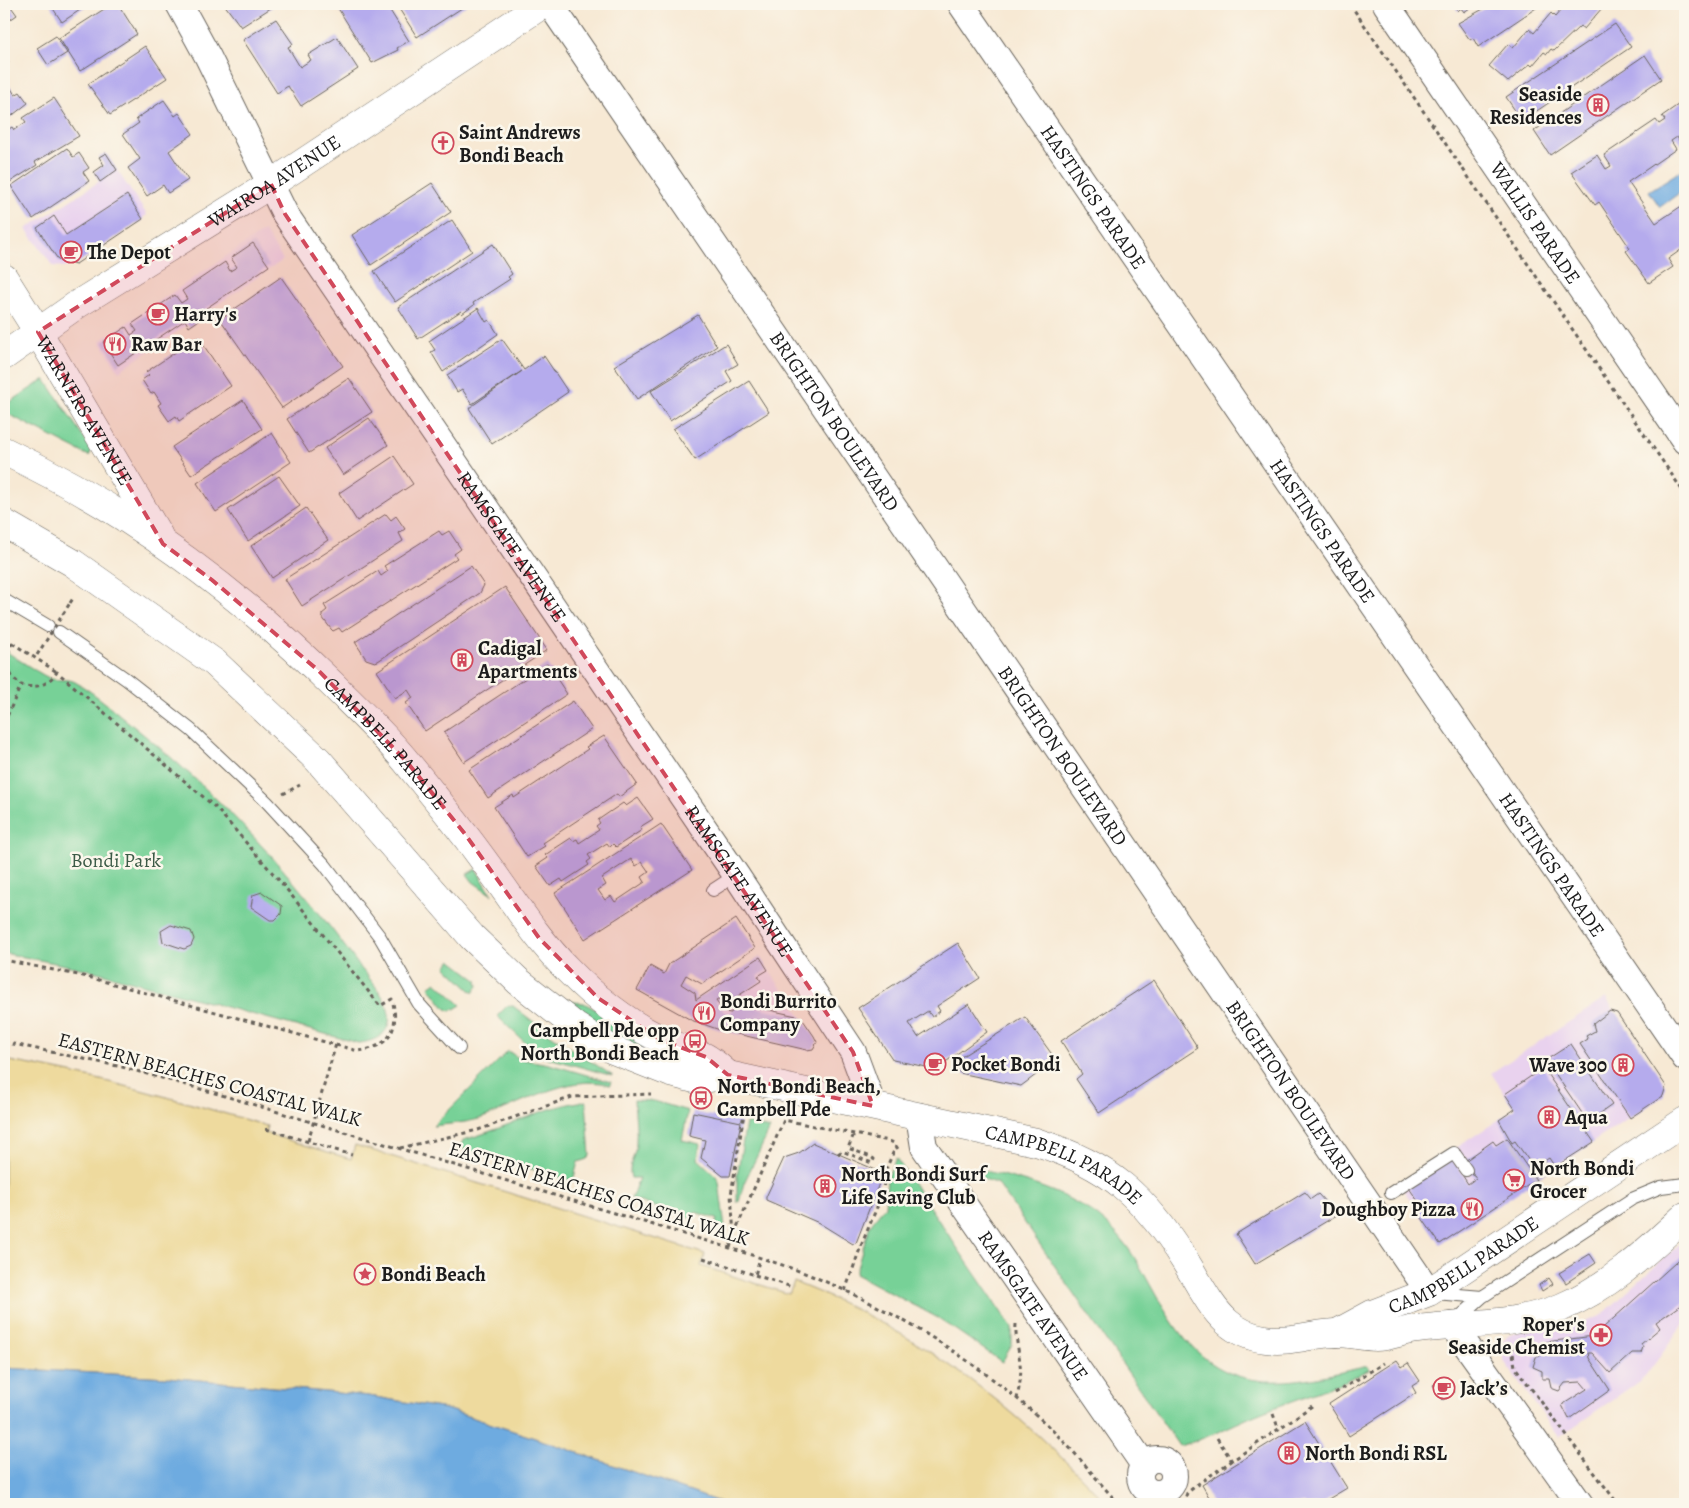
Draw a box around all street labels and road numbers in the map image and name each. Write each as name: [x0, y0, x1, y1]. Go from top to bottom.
street label: HASTINGS PARADE: [1034, 120, 1152, 275]
street label: WAIROA AVENUE: [202, 129, 346, 234]
street label: WALLIS PARADE: [1483, 156, 1587, 290]
street label: BRIGHTON BOULEVARD: [763, 326, 905, 517]
street label: WARNERS AVENUE: [29, 330, 139, 490]
street label: HASTINGS PARADE: [1263, 453, 1382, 609]
street label: RAMSGATE AVENUE: [450, 466, 573, 628]
street label: BRIGHTON BOULEVARD: [991, 660, 1134, 851]
street label: CAMPBELL PARADE: [318, 670, 453, 816]
street label: HASTINGS PARADE: [1493, 787, 1611, 942]
street label: RAMSGATE AVENUE: [678, 800, 799, 962]
street label: BRIGHTON BOULEVARD: [1220, 995, 1362, 1186]
street label: EASTERN BEACHES COASTAL WALK: [55, 1026, 365, 1133]
street label: CAMPBELL PARADE: [983, 1118, 1148, 1211]
street label: EASTERN BEACHES COASTAL WALK: [445, 1135, 753, 1252]
street label: CAMPBELL PARADE: [1384, 1210, 1544, 1320]
street label: RAMSGATE AVENUE: [972, 1225, 1095, 1386]

